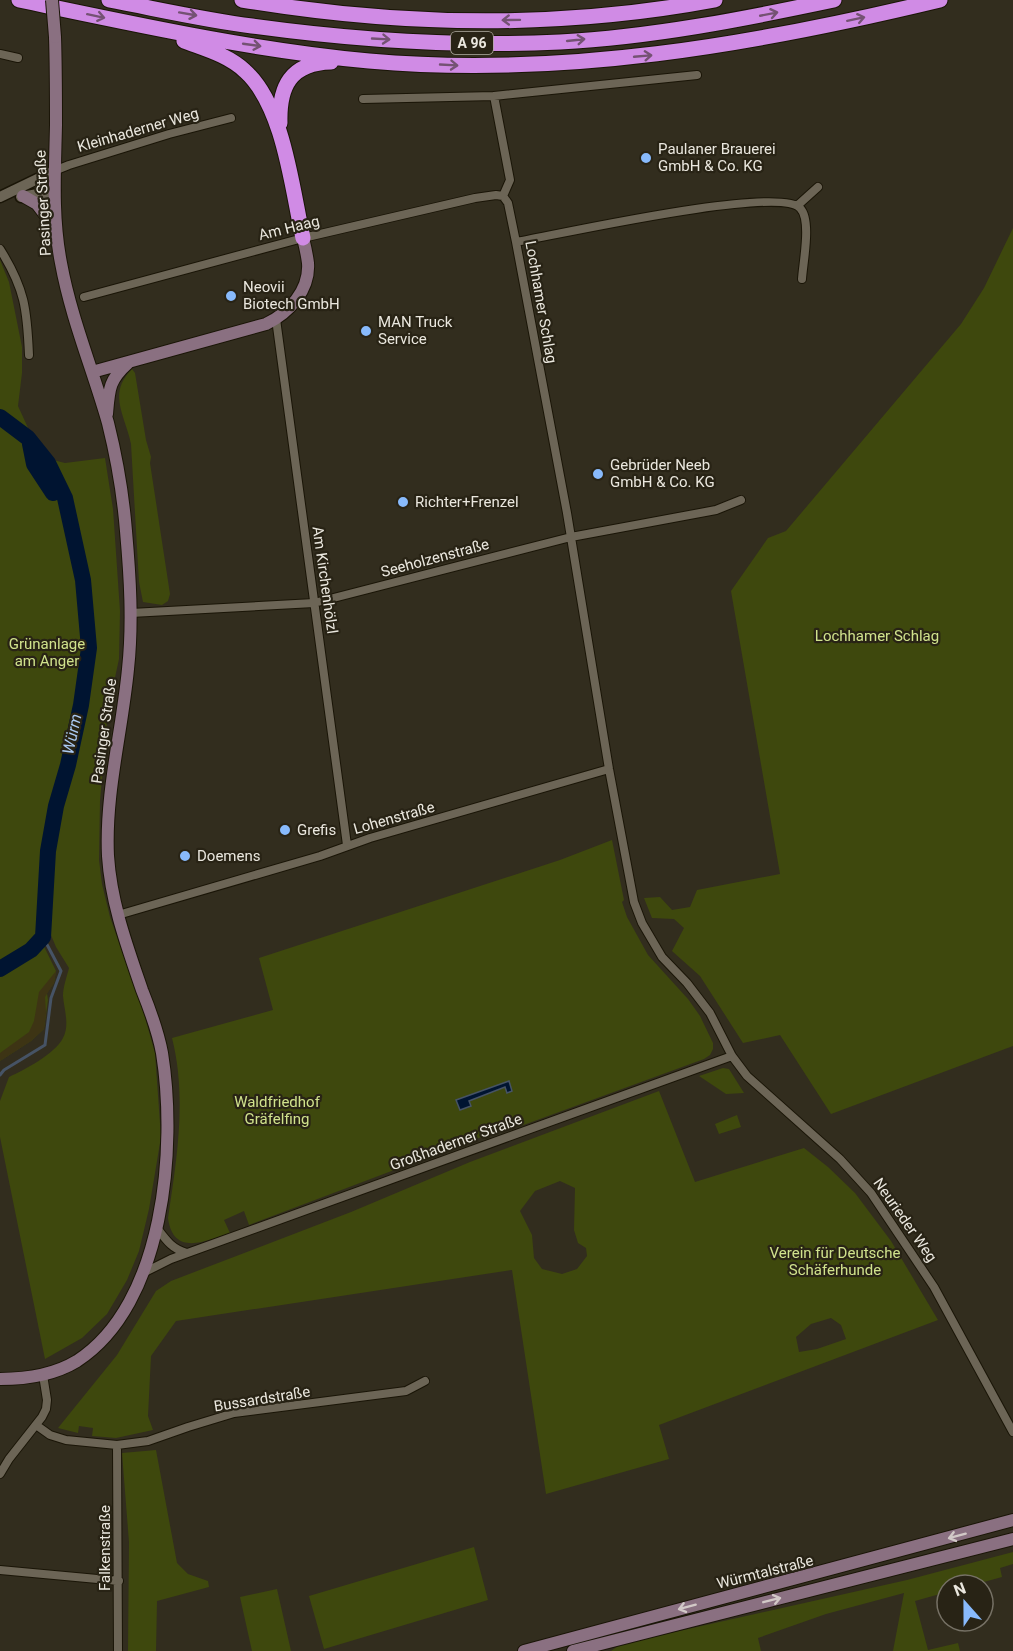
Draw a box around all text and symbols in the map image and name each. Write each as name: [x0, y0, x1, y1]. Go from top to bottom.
one-way arrow: [758, 8, 778, 19]
one-way arrow: [177, 9, 197, 20]
one-way arrow: [86, 11, 106, 22]
one-way arrow: [846, 12, 865, 24]
one-way arrow: [502, 14, 522, 26]
road number: A 96: [451, 32, 493, 54]
one-way arrow: [370, 33, 390, 44]
one-way arrow: [565, 34, 585, 45]
one-way arrow: [242, 40, 262, 51]
one-way arrow: [633, 50, 653, 61]
one-way arrow: [438, 60, 458, 71]
street label: Kleinhaderner Weg: [75, 104, 201, 156]
place label: Paulaner Brauerei GmbH & Co. KG: [658, 140, 776, 175]
street label: Pasinger Straße: [31, 150, 55, 256]
marker: Paulaner Brauerei GmbH & Co. KG: [639, 151, 653, 165]
street label: Am Haag: [257, 212, 321, 244]
street label: Lochhamer Schlag: [521, 239, 561, 365]
place label: Neovii Biotech GmbH: [243, 278, 340, 313]
marker: Neovii Biotech GmbH: [224, 289, 238, 303]
place label: MAN Truck Service: [378, 313, 453, 348]
marker: MAN Truck Service: [359, 324, 373, 338]
place label: Gebrüder Neeb GmbH & Co. KG: [610, 456, 715, 491]
marker: Gebrüder Neeb GmbH & Co. KG: [591, 467, 605, 481]
place label: Richter+Frenzel: [415, 493, 519, 511]
marker: Richter+Frenzel: [396, 495, 410, 509]
street label: Am Kirchenhölzl: [309, 525, 341, 635]
street label: Seeholzenstraße: [379, 535, 491, 581]
park label: Lochhamer Schlag: [815, 627, 939, 645]
park label: Grünanlage am Anger: [9, 635, 85, 670]
street label: Pasinger Straße: [88, 677, 120, 785]
water label: Würm: [58, 712, 86, 756]
street label: Lohenstraße: [351, 798, 437, 838]
place label: Grefis: [297, 821, 336, 839]
marker: Grefis: [278, 823, 292, 837]
place label: Doemens: [197, 847, 261, 865]
marker: Doemens: [178, 849, 192, 863]
park label: Waldfriedhof Gräfelfing: [234, 1093, 321, 1128]
street label: Großhaderner Straße: [388, 1110, 525, 1174]
street label: Neurieder Weg: [869, 1175, 941, 1265]
park label: Verein für Deutsche Schäferhunde: [770, 1244, 900, 1279]
street label: Bussardstraße: [213, 1383, 311, 1415]
street label: Falkenstraße: [96, 1505, 114, 1591]
one-way arrow: [947, 1531, 966, 1542]
street label: Würmtalstraße: [715, 1551, 815, 1593]
north arrow: [935, 1573, 995, 1633]
text: N: [951, 1579, 968, 1600]
one-way arrow: [763, 1594, 782, 1606]
one-way arrow: [678, 1602, 697, 1614]

